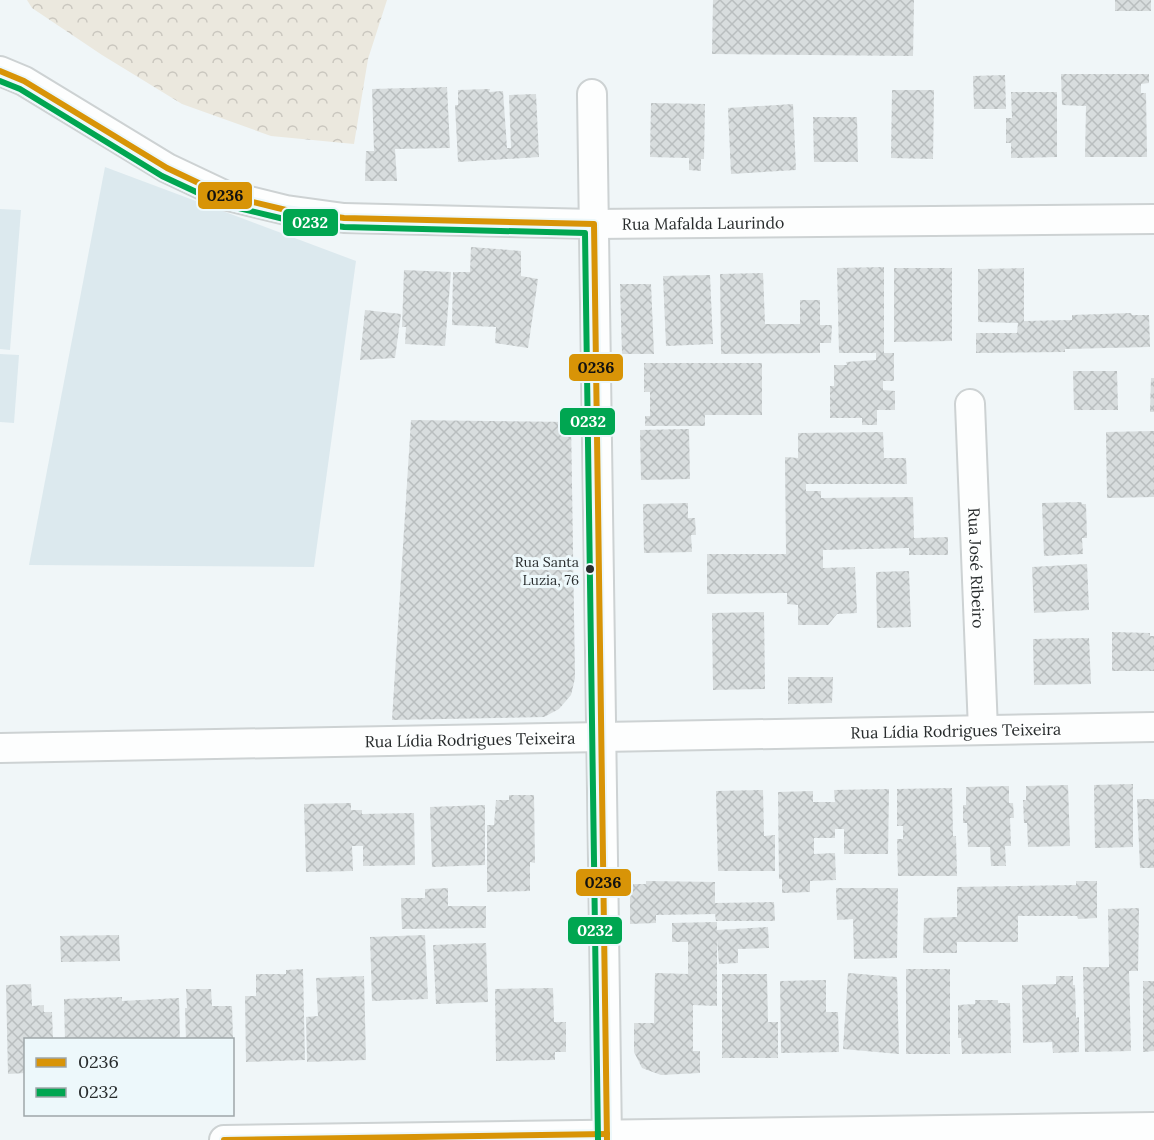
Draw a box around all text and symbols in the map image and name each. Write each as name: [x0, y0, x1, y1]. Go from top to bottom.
line badge: 0236: [197, 181, 253, 210]
text: 0236: [207, 185, 243, 205]
line badge: 0232: [282, 208, 339, 237]
text: 0232: [292, 212, 328, 232]
street label: Rua Mafalda Laurindo: [622, 212, 785, 234]
line badge: 0236: [568, 353, 624, 382]
text: 0236: [578, 357, 614, 377]
line badge: 0232: [559, 407, 616, 436]
text: 0232: [570, 411, 606, 431]
street label: Rua José Ribeiro: [964, 507, 989, 629]
place label: Rua Santa Luzia, 76: [515, 553, 579, 589]
marker: Rua Santa Luzia, 76: [584, 563, 596, 575]
street label: Rua Lídia Rodrigues Teixeira: [850, 719, 1061, 743]
street label: Rua Lídia Rodrigues Teixeira: [364, 728, 576, 751]
line badge: 0236: [575, 868, 632, 897]
text: 0236: [585, 872, 621, 892]
line badge: 0232: [567, 916, 623, 945]
text: 0232: [577, 920, 613, 940]
legend: [24, 1038, 234, 1116]
text: 0236: [78, 1050, 119, 1073]
text: 0232: [78, 1080, 118, 1103]

